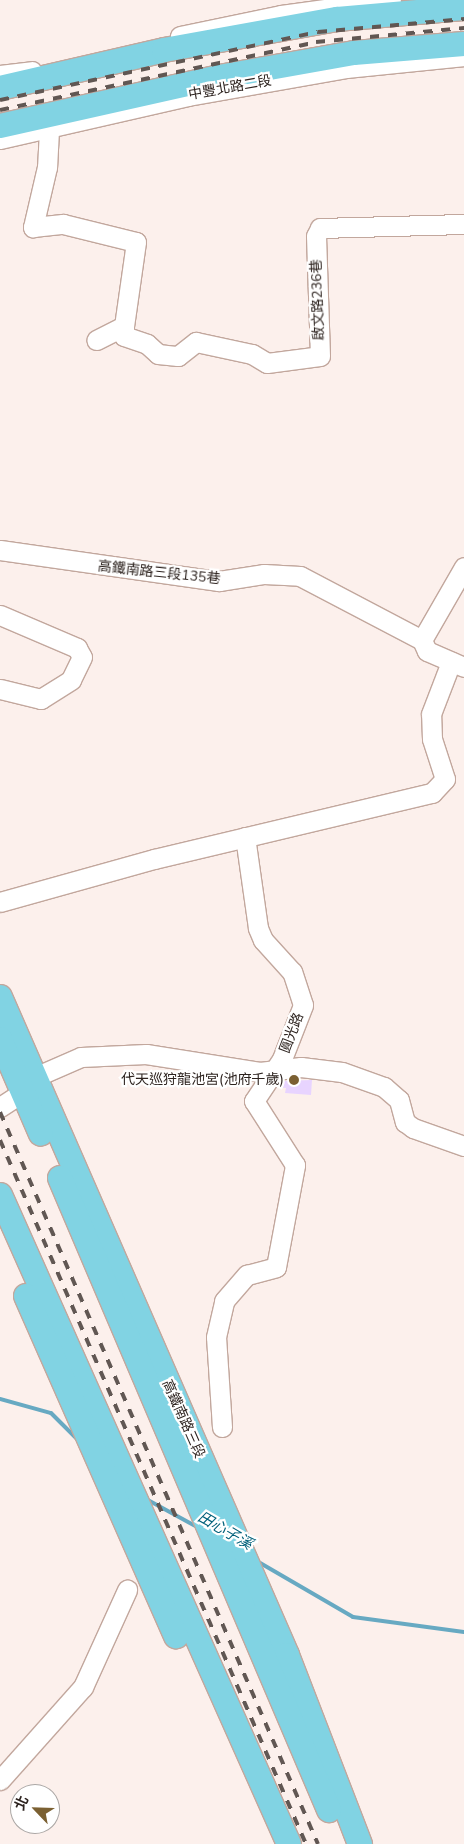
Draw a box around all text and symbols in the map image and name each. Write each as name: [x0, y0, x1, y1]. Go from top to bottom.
street label: 中豐北路二段: [187, 72, 273, 104]
street label: 啟文路236巷: [308, 259, 328, 341]
street label: 高鐵南路三段135巷: [97, 558, 221, 588]
street label: 圓光路: [277, 1010, 307, 1056]
place label: 代天巡狩龍池宮(池府千歲): [121, 1072, 284, 1088]
marker: 代天巡狩龍池宮(池府千歲): [288, 1074, 300, 1086]
street label: 高鐵南路三段: [158, 1377, 208, 1461]
water label: 田心子溪: [195, 1508, 255, 1554]
north arrow: [10, 1784, 60, 1834]
text: 北: [10, 1793, 33, 1813]

